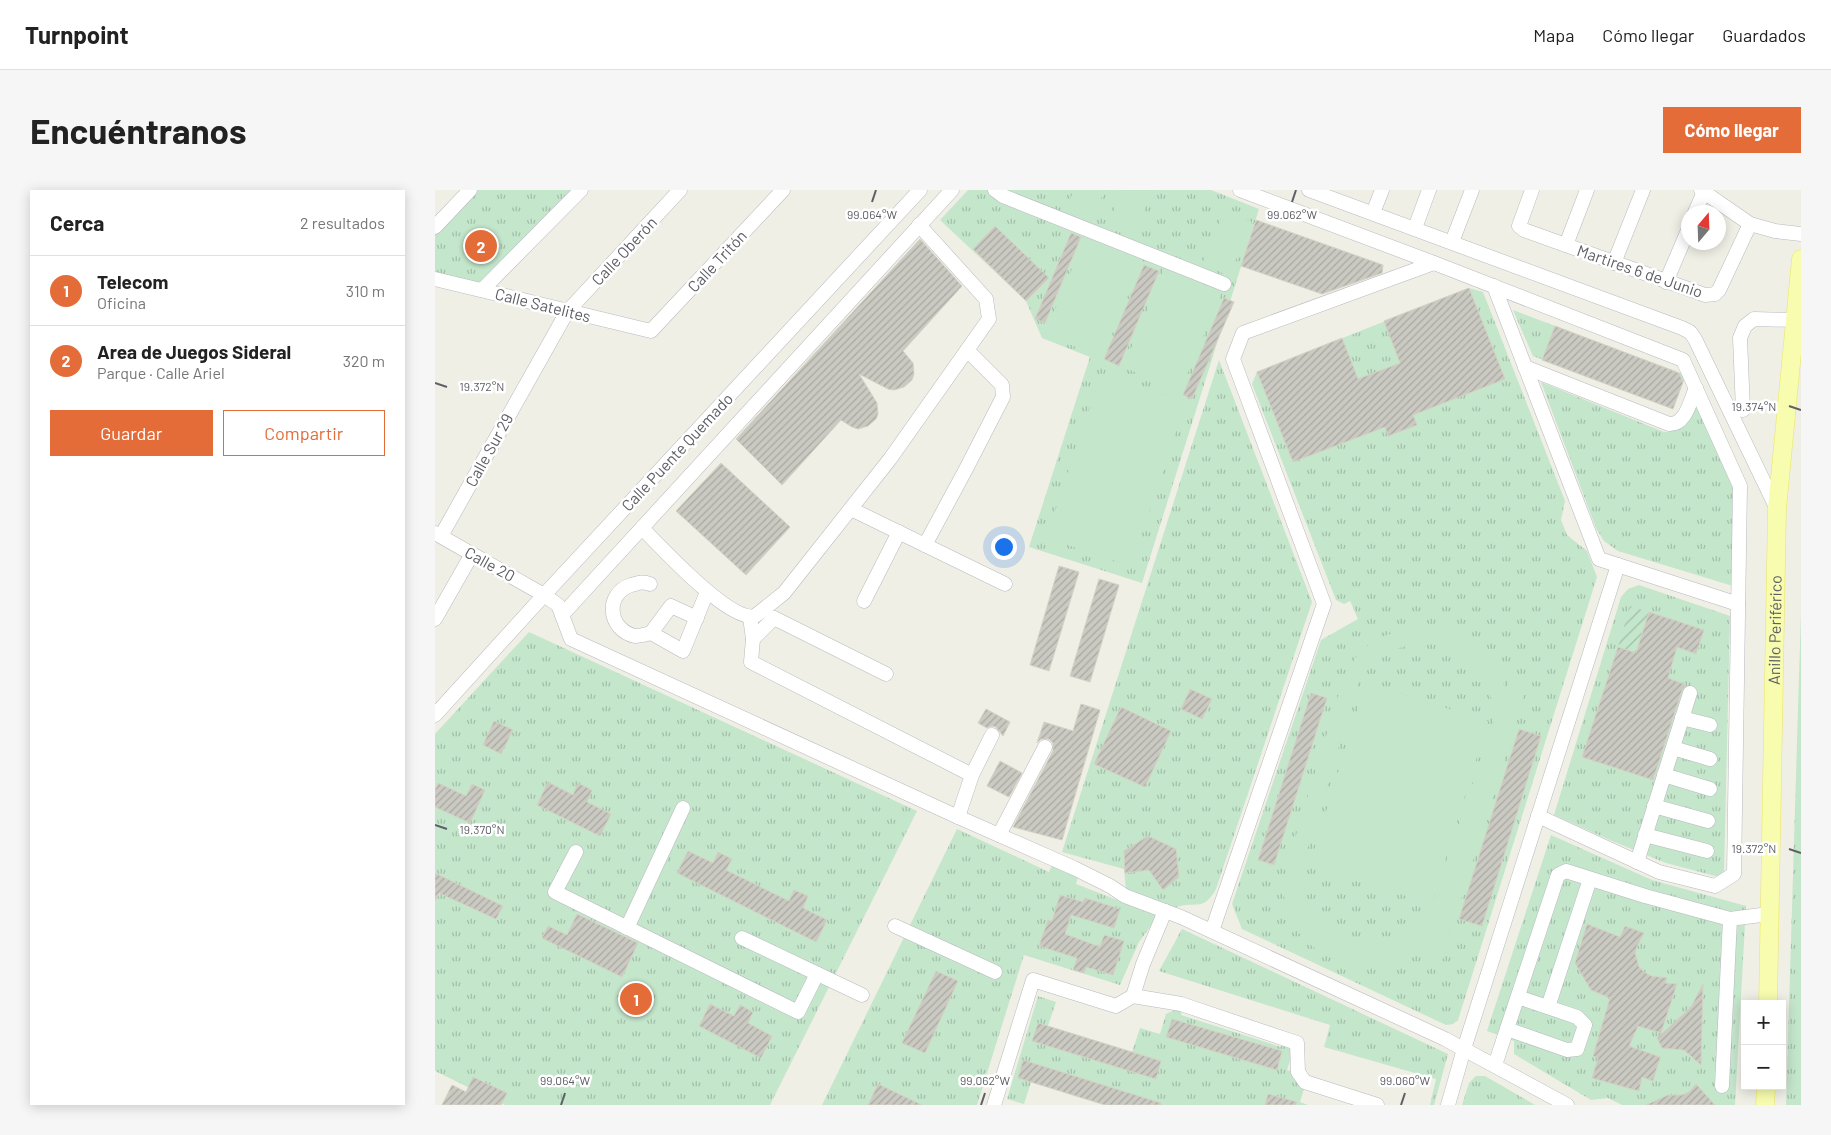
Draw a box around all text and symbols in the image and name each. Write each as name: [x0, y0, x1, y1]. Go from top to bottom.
text: Turnpoint: [25, 20, 129, 49]
text: Mapa: [1533, 24, 1574, 46]
text: Cómo llegar: [1602, 24, 1694, 46]
text: Guardados: [1722, 24, 1806, 46]
button: Cómo llegar: [1663, 107, 1801, 153]
text: Encuéntranos: [30, 109, 247, 151]
north arrow: [1681, 205, 1726, 250]
text: 99.064°W: [847, 207, 898, 221]
text: 99.062°W: [1267, 207, 1317, 221]
text: Cerca: [50, 210, 104, 235]
street label: Calle Oberón: [587, 212, 660, 289]
text: 2 resultados: [300, 213, 385, 232]
street label: Calle Tritón: [683, 226, 750, 296]
pin: 2: [465, 227, 497, 265]
street label: Martires 6 de Junio: [1575, 240, 1706, 301]
text: Telecom: [97, 270, 168, 293]
text: 1: [63, 281, 69, 300]
text: 310 m: [346, 281, 385, 300]
street label: Calle Satelites: [493, 283, 593, 326]
text: Oficina: [97, 293, 146, 312]
text: Area de Juegos Sideral: [97, 340, 291, 363]
text: 2: [62, 351, 70, 370]
text: 320 m: [343, 351, 385, 370]
text: Parque · Calle Ariel: [97, 363, 225, 382]
text: 19.372°N: [460, 379, 504, 393]
street label: Calle Puente Quemado: [617, 389, 736, 515]
text: 19.374°N: [1732, 399, 1776, 413]
button: Guardar: [50, 410, 213, 456]
button: Compartir: [223, 410, 385, 456]
street label: Calle Sur 29: [461, 410, 516, 490]
your location: [991, 534, 1017, 560]
street label: Calle 20: [462, 542, 519, 585]
street label: Anillo Periférico: [1764, 575, 1785, 685]
text: 19.370°N: [459, 822, 505, 836]
text: 19.372°N: [1732, 841, 1776, 855]
pin: 1: [620, 980, 652, 1018]
map controls: [1741, 1000, 1786, 1090]
button: +: [1741, 1000, 1786, 1045]
button: −: [1741, 1045, 1786, 1090]
text: 99.064°W: [540, 1073, 591, 1087]
text: 99.062°W: [960, 1073, 1010, 1087]
text: 99.060°W: [1380, 1073, 1431, 1087]

